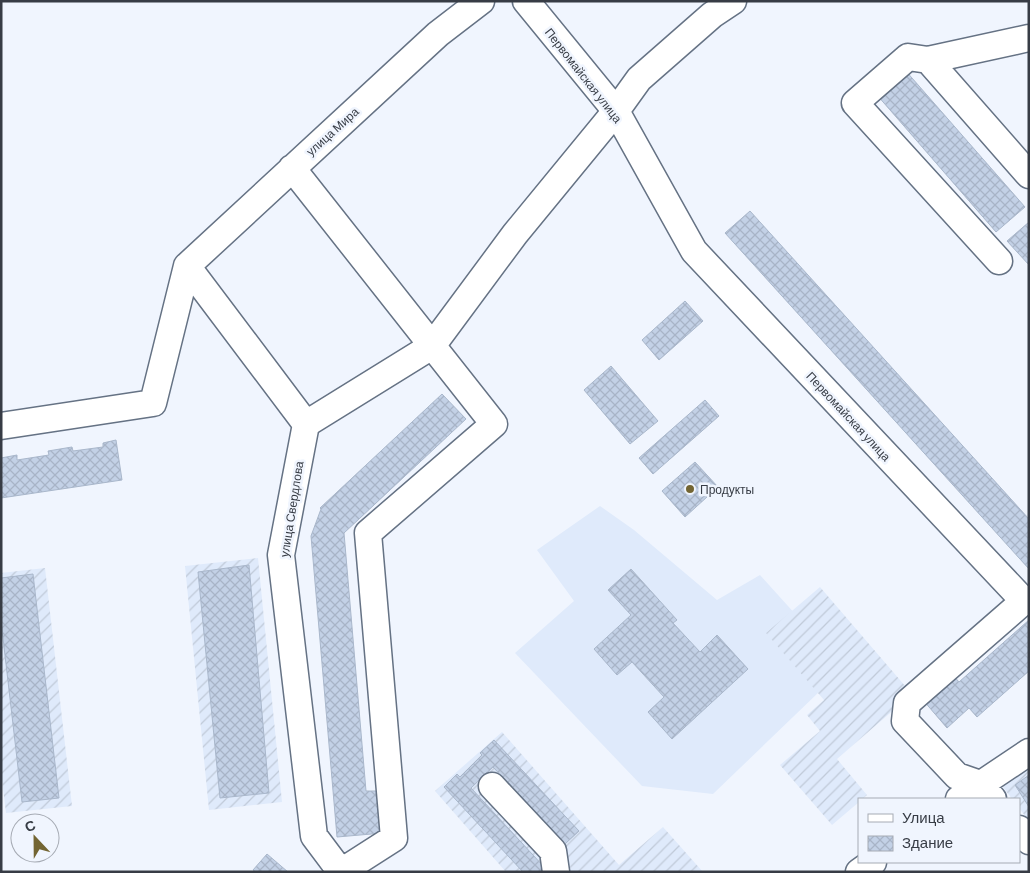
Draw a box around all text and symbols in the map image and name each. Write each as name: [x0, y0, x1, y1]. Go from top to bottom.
street label: Первомайская улица: [542, 25, 626, 126]
street label: улица Мира: [303, 104, 362, 159]
street label: Первомайская улица: [803, 369, 894, 464]
street label: улица Свердлова: [276, 460, 307, 558]
place label: Продукты: [700, 482, 754, 497]
marker: Продукты: [684, 483, 696, 495]
legend: [858, 798, 1020, 863]
text: Улица: [902, 808, 945, 826]
north arrow: [10, 813, 60, 863]
text: С: [22, 816, 38, 835]
text: Здание: [902, 833, 953, 851]

